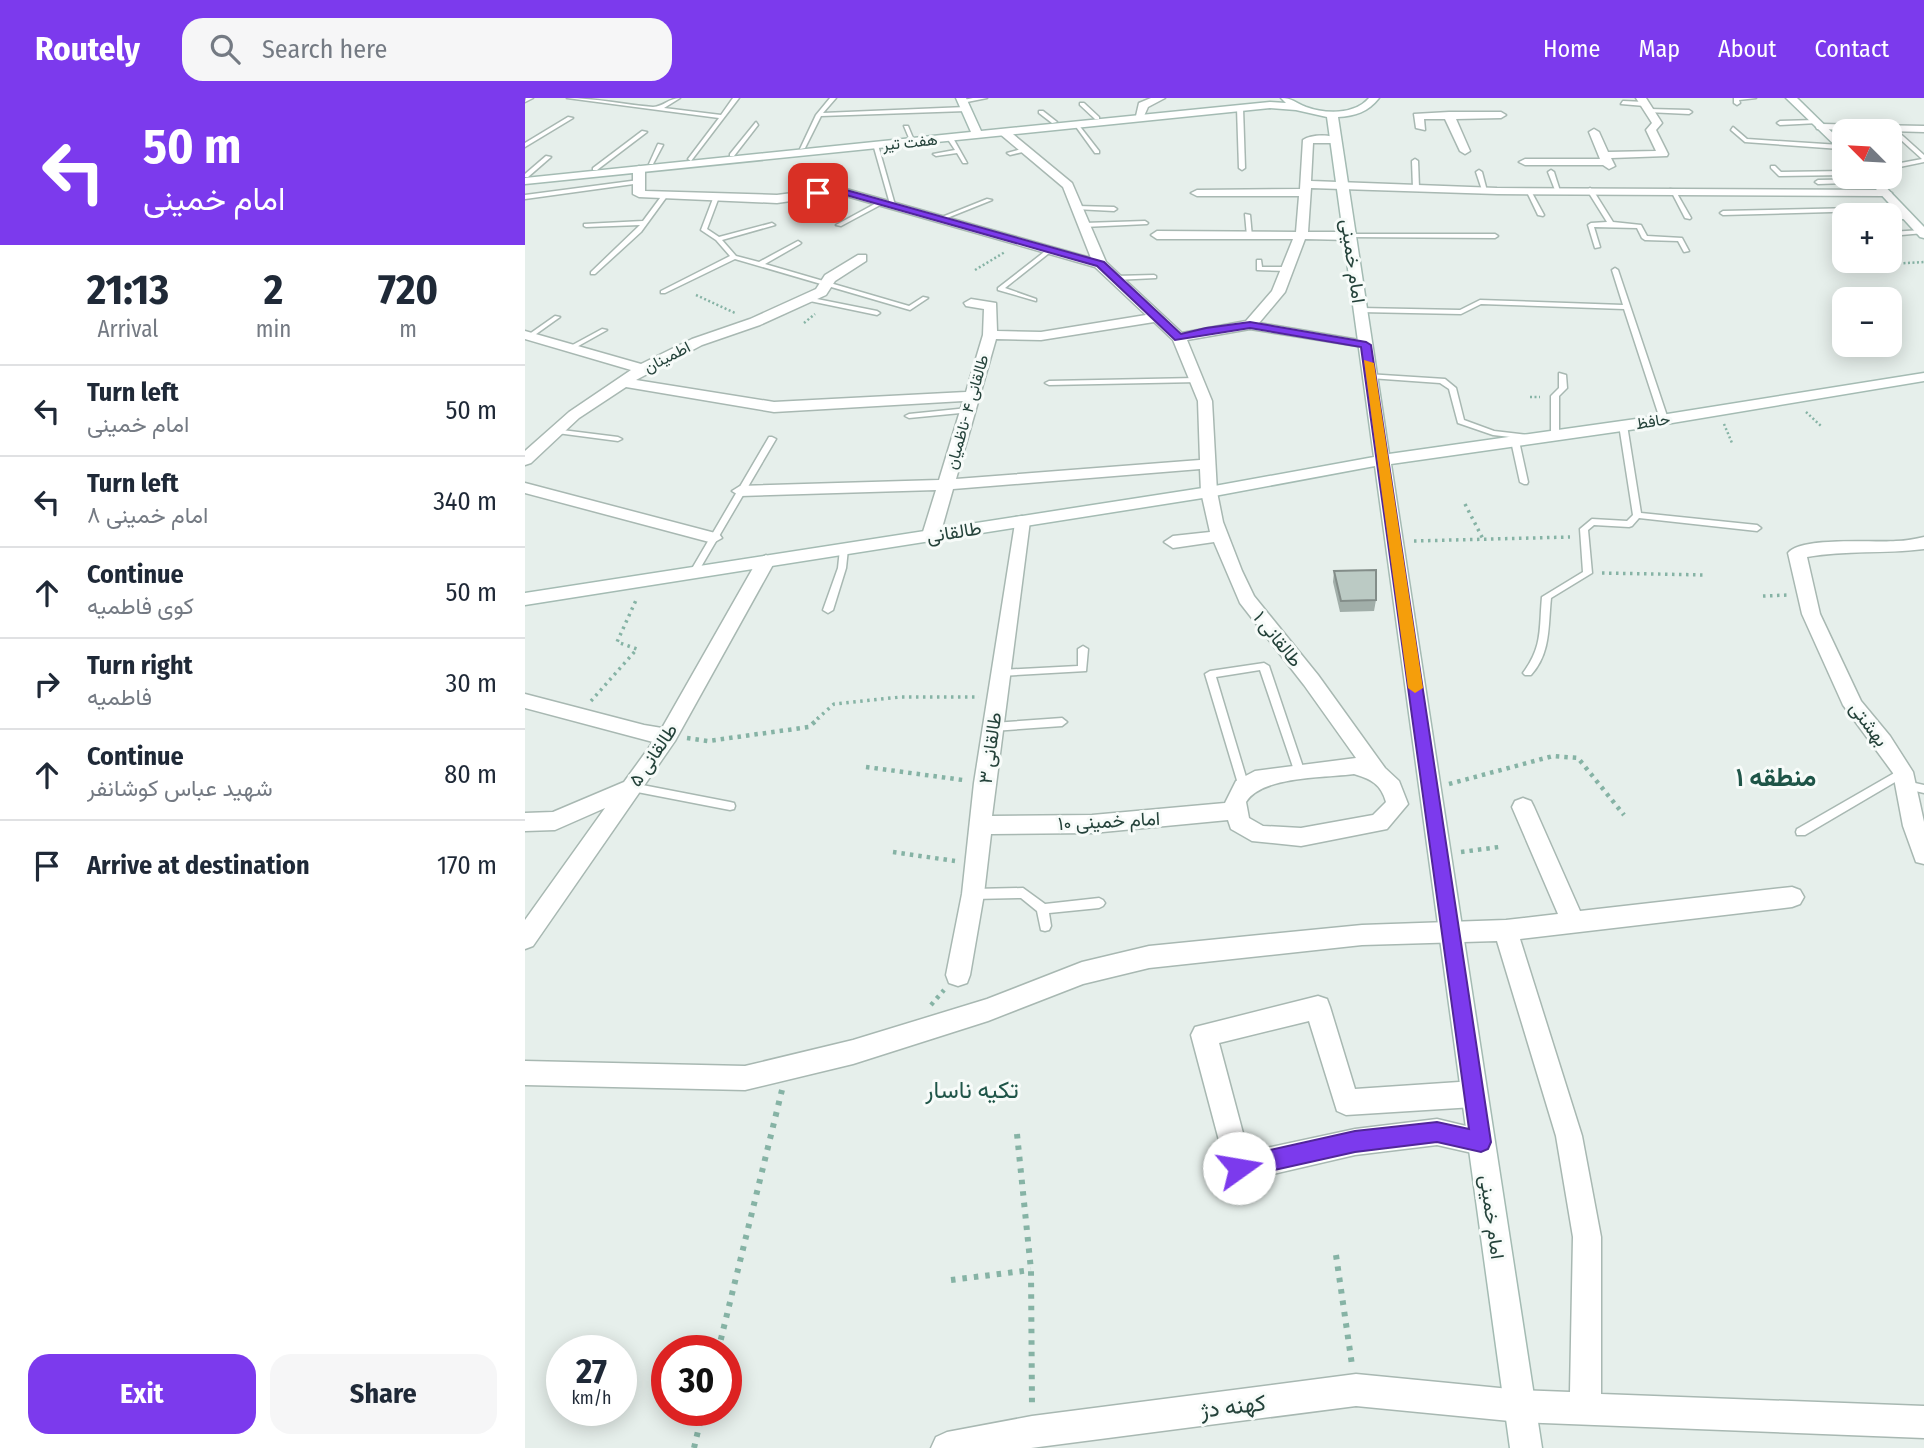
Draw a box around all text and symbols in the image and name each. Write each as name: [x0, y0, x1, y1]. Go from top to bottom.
search box: [182, 18, 672, 81]
text: Routely: [35, 29, 140, 69]
icon: search: [206, 30, 244, 68]
text: Search here: [262, 34, 387, 65]
text: Home: [1543, 35, 1600, 63]
text: Map: [1638, 35, 1680, 63]
text: About: [1718, 35, 1776, 63]
text: Contact: [1814, 35, 1889, 63]
text: 50 m: [143, 117, 241, 176]
north arrow: [1832, 119, 1902, 189]
map controls: [1832, 119, 1902, 357]
icon: left: [28, 126, 119, 217]
street label: هفت تیر: [881, 130, 939, 155]
pin: [788, 163, 848, 223]
icon: arrive: [799, 174, 837, 212]
text: امام خمینی: [143, 180, 285, 218]
button: +: [1832, 203, 1902, 273]
street label: امام خمینی: [1335, 218, 1370, 305]
text: 21:13: [87, 265, 169, 315]
text: 2: [264, 265, 283, 315]
text: 720: [378, 265, 438, 315]
button: −: [1832, 287, 1902, 357]
text: Arrival: [97, 315, 158, 343]
text: min: [256, 315, 291, 343]
text: m: [399, 315, 417, 343]
street label: اطمینان: [641, 337, 693, 377]
street label: طالقانی ۴ -ناظمیان: [942, 353, 993, 472]
text: Turn left: [87, 377, 179, 408]
icon: left: [28, 392, 66, 430]
text: 50 m: [445, 395, 497, 426]
street label: حافظ: [1635, 409, 1672, 433]
text: امام خمینی: [87, 410, 189, 438]
text: Turn left: [87, 468, 179, 499]
icon: left: [28, 483, 66, 521]
text: 340 m: [433, 486, 497, 517]
text: امام خمینی ۸: [87, 501, 208, 529]
street label: طالقانی: [925, 516, 983, 548]
text: Continue: [87, 559, 184, 590]
icon: ahead: [28, 574, 66, 612]
text: 50 m: [445, 577, 497, 608]
text: کوی فاطمیه: [87, 592, 194, 620]
street label: طالقانی ۱: [1249, 607, 1307, 671]
text: Turn right: [87, 650, 193, 681]
icon: right: [28, 665, 66, 703]
text: 30 m: [446, 668, 497, 699]
text: فاطمیه: [87, 683, 152, 711]
street label: بهشتی: [1845, 697, 1893, 751]
street label: طالقانی ۳: [974, 711, 1006, 785]
street label: طالقانی ۵: [624, 719, 682, 791]
text: Continue: [87, 741, 184, 772]
icon: ahead: [28, 756, 66, 794]
text: 80 m: [444, 759, 497, 790]
district label: منطقه ۱: [1736, 762, 1816, 793]
text: شهید عباس کوشانفر: [87, 774, 273, 802]
street label: امام خمینی ۱۰: [1057, 807, 1161, 836]
icon: arrive: [28, 847, 66, 885]
text: Arrive at destination: [87, 850, 310, 881]
text: 170 m: [437, 850, 497, 881]
district label: تکیه ناسار: [924, 1076, 1019, 1105]
position arrow: [1202, 1131, 1276, 1205]
street label: امام خمینی: [1474, 1174, 1509, 1261]
speed limit sign: 30: [651, 1335, 742, 1426]
text: 27: [576, 1350, 607, 1392]
button: Exit: [28, 1354, 256, 1434]
button: Share: [270, 1354, 497, 1434]
text: km/h: [571, 1387, 612, 1409]
street label: کهنه دژ: [1198, 1388, 1267, 1425]

